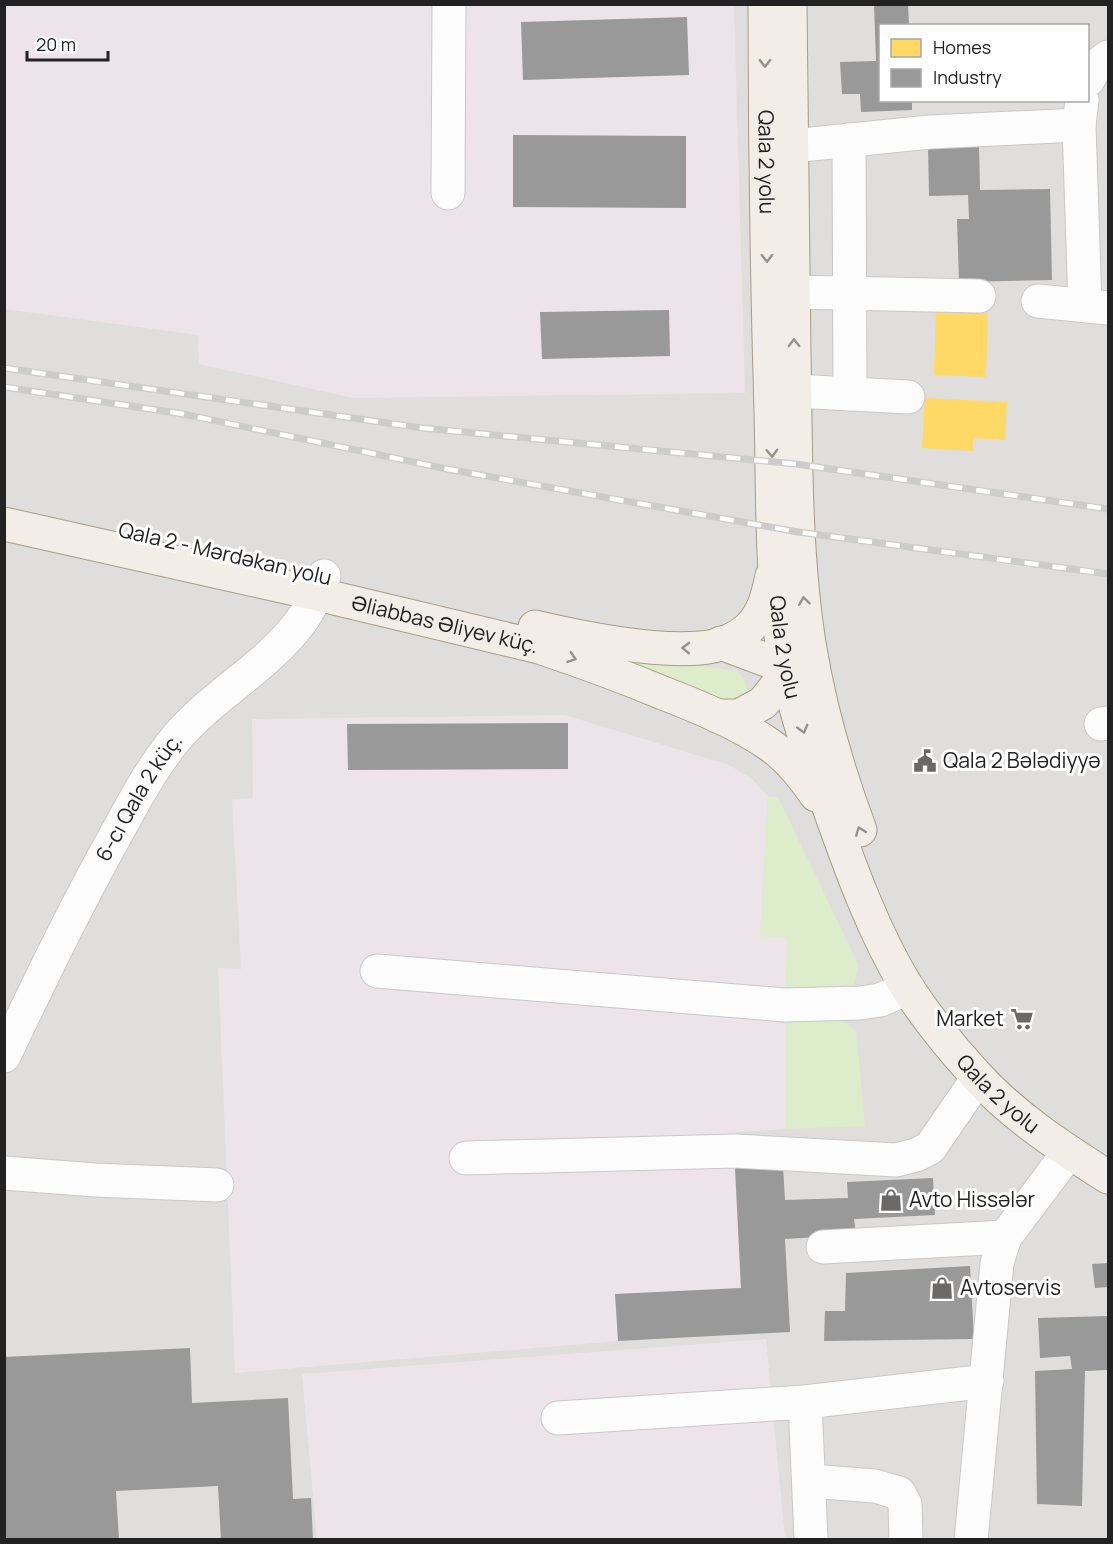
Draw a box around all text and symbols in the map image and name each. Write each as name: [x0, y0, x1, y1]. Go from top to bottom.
scale bar: [27, 24, 108, 62]
legend: [879, 24, 1089, 102]
text: 20 m: [36, 32, 76, 56]
text: Homes: [933, 35, 991, 59]
one-way arrow: [759, 58, 771, 67]
text: Industry: [933, 65, 1002, 89]
street label: Qala 2 yolu: [752, 110, 782, 214]
one-way arrow: [761, 253, 773, 262]
one-way arrow: [788, 339, 800, 348]
one-way arrow: [765, 448, 778, 457]
street label: Qala 2 - Mərdəkan yolu: [116, 515, 335, 591]
street label: Əliabbas Əliyev küç.: [348, 588, 541, 659]
street label: Qala 2 yolu: [764, 594, 808, 702]
one-way arrow: [798, 596, 811, 606]
one-way arrow: [681, 641, 690, 654]
one-way arrow: [566, 651, 577, 663]
one-way arrow: [795, 724, 808, 734]
street label: 6-cı Qala 2 küç.: [89, 726, 188, 866]
place label: Qala 2 Bələdiyyə: [943, 746, 1100, 774]
public building icon: Qala 2 Bələdiyyə: [912, 748, 938, 774]
one-way arrow: [855, 826, 867, 837]
place label: Market: [936, 1004, 1004, 1032]
supermarket icon: Market: [1009, 1006, 1035, 1032]
street label: Qala 2 yolu: [951, 1048, 1046, 1139]
place label: Avto Hissələr: [909, 1185, 1036, 1213]
shop icon: Avto Hissələr: [878, 1187, 904, 1213]
place label: Avtoservis: [960, 1273, 1061, 1301]
shop icon: Avtoservis: [929, 1275, 955, 1301]

